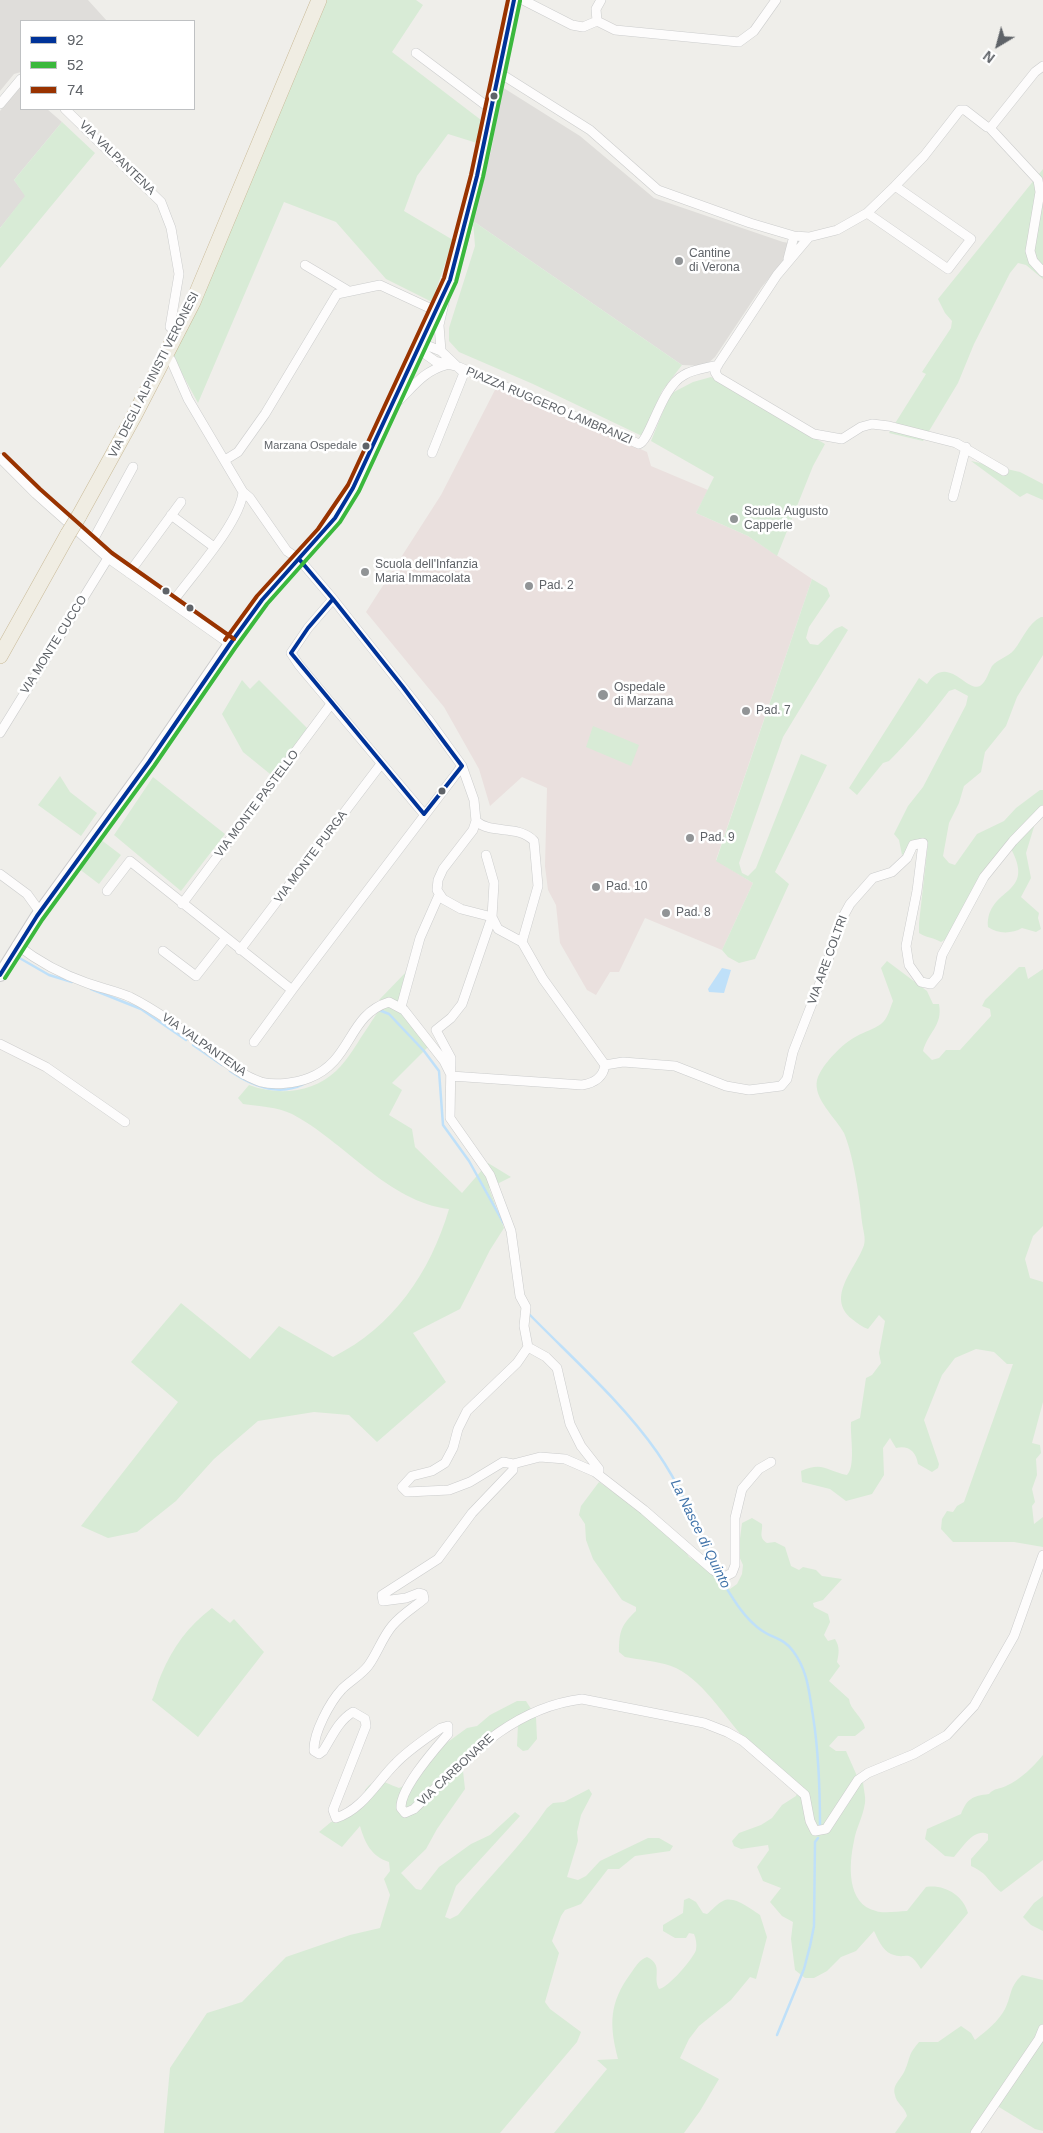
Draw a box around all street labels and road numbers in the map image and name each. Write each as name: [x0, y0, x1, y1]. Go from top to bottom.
street label: VIA VALPANTENA: [76, 118, 158, 198]
street label: VIA DEGLI ALPINISTI VERONESI: [106, 290, 202, 460]
street label: PIAZZA RUGGERO LAMBRANZI: [464, 364, 634, 448]
street label: VIA MONTE CUCCO: [18, 593, 90, 697]
street label: VIA MONTE PASTELLO: [212, 748, 302, 860]
street label: VIA MONTE PURGA: [272, 808, 350, 906]
street label: VIA ARE COLTRI: [805, 913, 851, 1007]
street label: VIA VALPANTENA: [159, 1010, 249, 1080]
street label: VIA CARBONARE: [415, 1731, 497, 1809]

